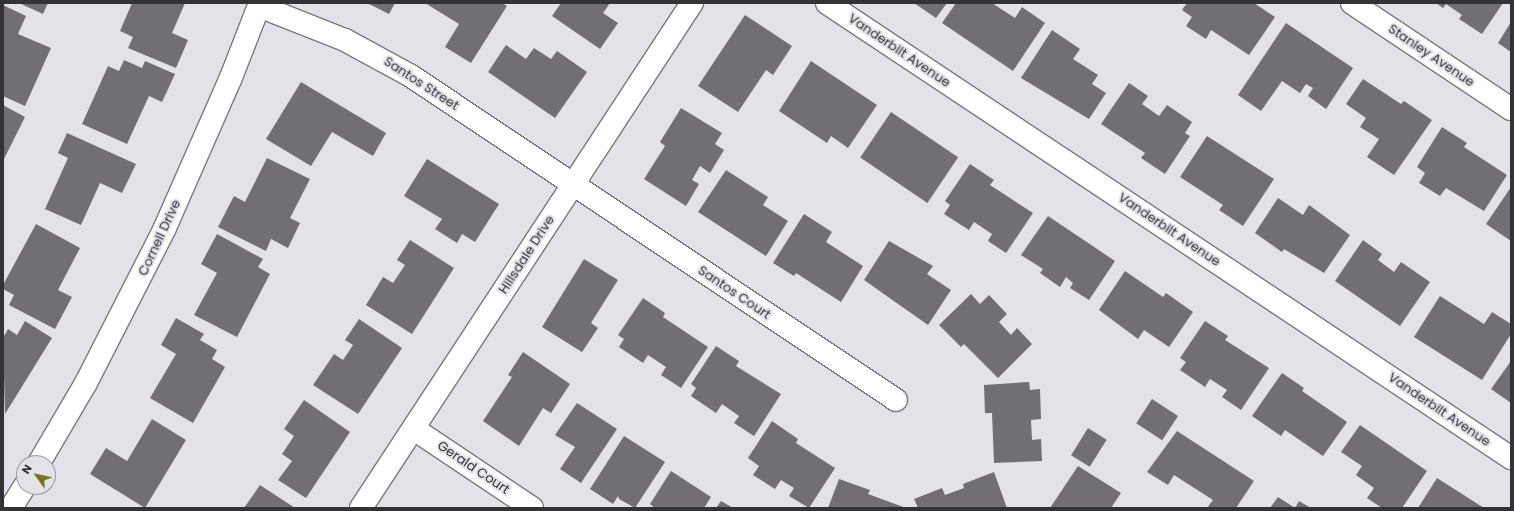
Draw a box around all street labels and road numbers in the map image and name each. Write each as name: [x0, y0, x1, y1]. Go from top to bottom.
street label: Vanderbilt Avenue: [845, 11, 953, 91]
street label: Stanley Avenue: [1385, 21, 1477, 91]
street label: Santos Street: [381, 54, 461, 114]
street label: Vanderbilt Avenue: [1115, 190, 1223, 270]
street label: Cornell Drive: [136, 198, 184, 278]
street label: Hillsdale Drive: [496, 213, 558, 297]
street label: Santos Court: [695, 263, 773, 323]
street label: Vanderbilt Avenue: [1385, 370, 1493, 450]
street label: Gerald Court: [434, 438, 512, 498]

